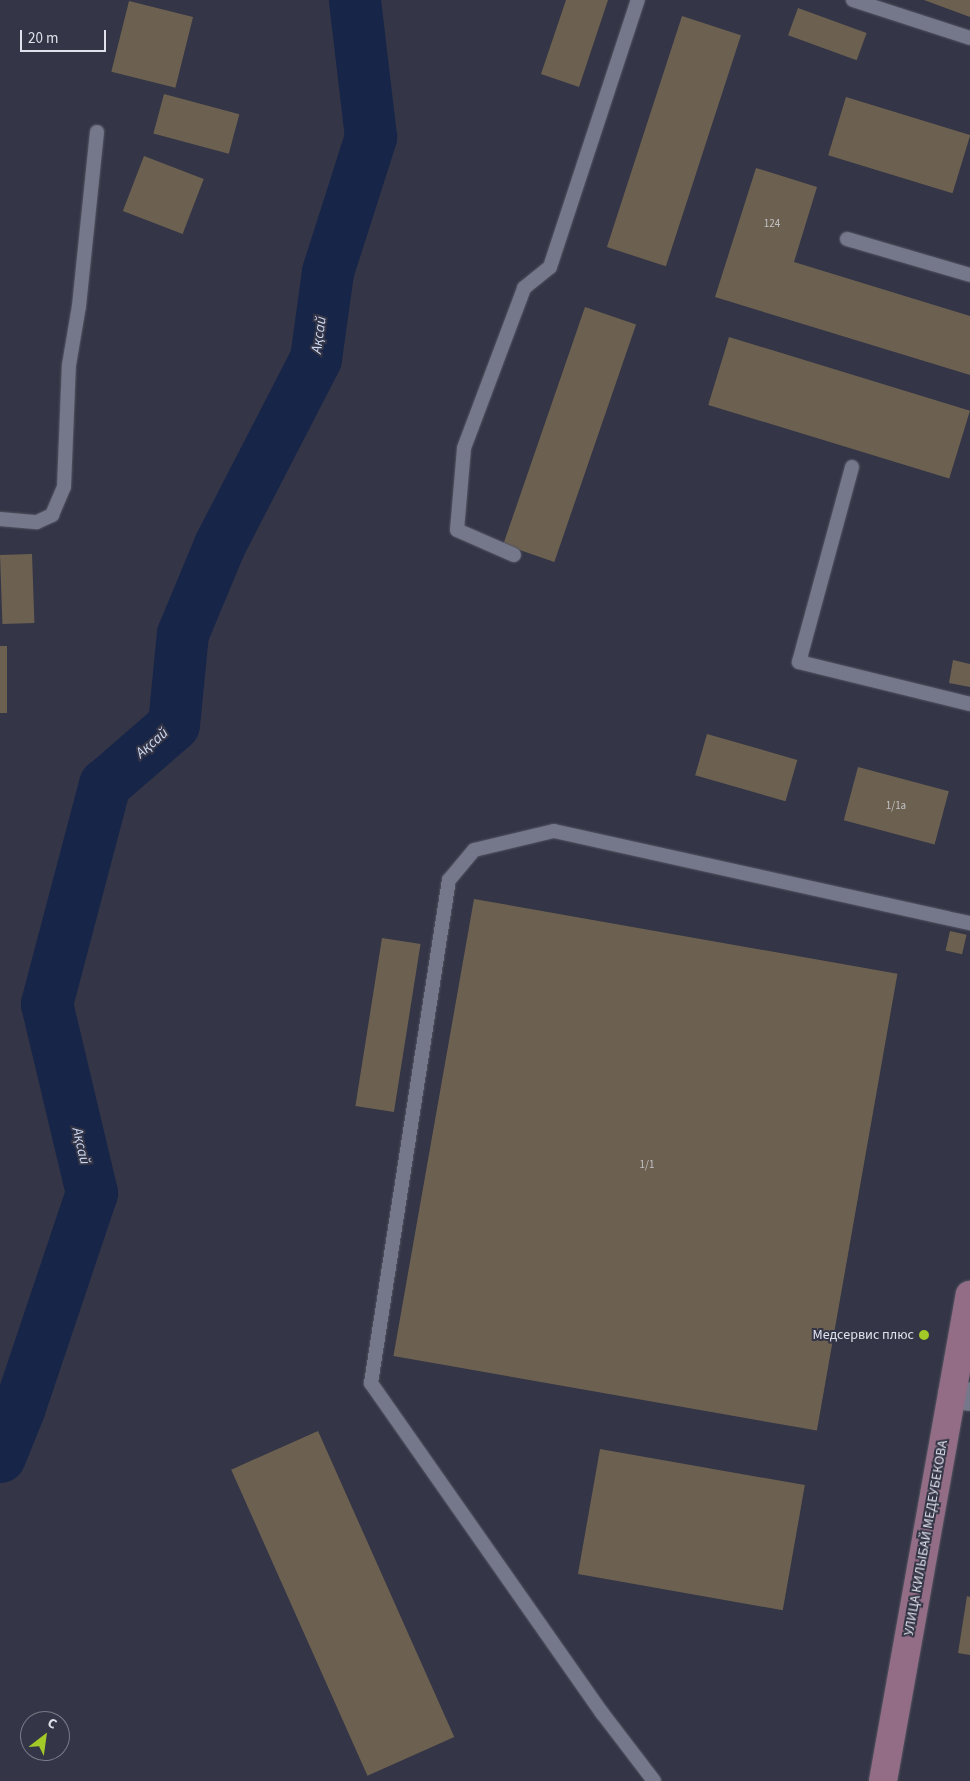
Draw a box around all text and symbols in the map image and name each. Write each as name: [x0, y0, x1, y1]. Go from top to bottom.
scale bar: [22, 20, 109, 52]
text: 20 m: [28, 28, 58, 49]
house number: 124: [764, 217, 780, 231]
water label: Ақсай: [307, 315, 331, 355]
water label: Ақсай: [132, 724, 172, 762]
house number: 1/1а: [886, 799, 906, 813]
water label: Ақсай: [68, 1126, 94, 1166]
house number: 1/1: [640, 1158, 654, 1172]
place label: Медсервис плюс: [813, 1327, 914, 1343]
marker: Медсервис плюс: [918, 1329, 930, 1341]
street label: УЛИЦА КИЛЫБАЙ МЕДЕУБЕКОВА: [901, 1439, 951, 1637]
north arrow: [20, 1711, 70, 1761]
text: С: [43, 1713, 61, 1735]

